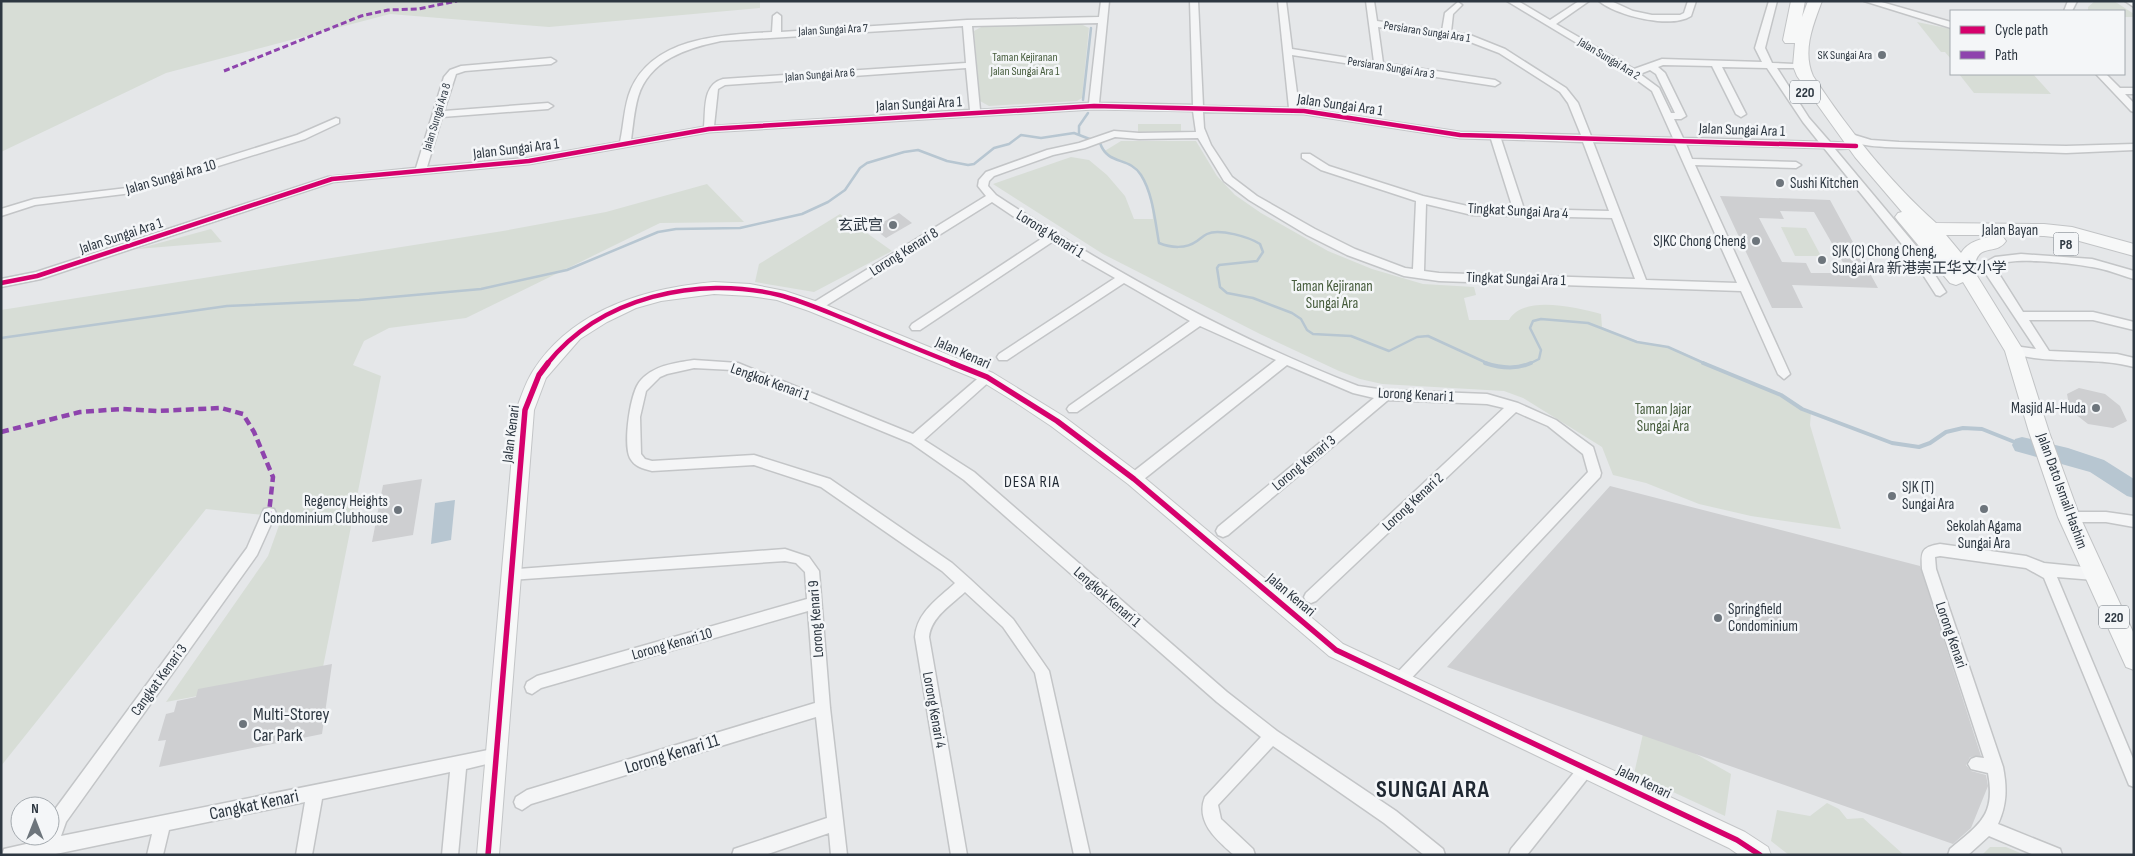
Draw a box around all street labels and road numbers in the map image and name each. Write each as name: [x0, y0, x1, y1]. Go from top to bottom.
street label: Persiaran Sungai Ara 1: [1383, 18, 1472, 46]
street label: Jalan Sungai Ara 7: [797, 21, 868, 39]
street label: Jalan Sungai Ara 2: [1574, 34, 1643, 83]
street label: Persiaran Sungai Ara 3: [1346, 54, 1436, 82]
street label: Jalan Sungai Ara 6: [784, 65, 855, 85]
road number: 220: [1790, 80, 1820, 104]
street label: Jalan Sungai Ara 8: [419, 81, 454, 154]
street label: Jalan Sungai Ara 1: [1295, 89, 1385, 121]
street label: Jalan Sungai Ara 1: [874, 92, 963, 116]
street label: Jalan Sungai Ara 1: [1698, 119, 1786, 141]
street label: Jalan Sungai Ara 1: [471, 134, 561, 164]
street label: Jalan Sungai Ara 10: [123, 155, 218, 199]
street label: Tingkat Sungai Ara 4: [1467, 199, 1569, 223]
street label: Lorong Kenari 1: [1013, 206, 1088, 263]
street label: Jalan Sungai Ara 1: [76, 213, 166, 259]
street label: Jalan Bayan: [1981, 221, 2038, 240]
street label: Lorong Kenari 8: [866, 223, 942, 281]
road number: P8: [2054, 232, 2078, 255]
street label: Tingkat Sungai Ara 1: [1466, 268, 1567, 290]
street label: Jalan Kenari: [932, 332, 994, 374]
street label: Lengkok Kenari 1: [728, 359, 813, 405]
street label: Lorong Kenari 1: [1377, 384, 1455, 407]
street label: Jalan Kenari: [498, 404, 524, 465]
street label: Jalan Dato Ismail Hashim: [2032, 430, 2092, 551]
street label: Lorong Kenari 3: [1268, 431, 1340, 495]
street label: Lorong Kenari 2: [1378, 469, 1448, 535]
street label: Lengkok Kenari 1: [1069, 563, 1145, 632]
street label: Jalan Kenari: [1262, 568, 1320, 621]
street label: Lorong Kenari 9: [804, 580, 828, 658]
street label: Lorong Kenari: [1931, 600, 1971, 671]
road number: 220: [2099, 606, 2129, 628]
street label: Lorong Kenari 10: [630, 623, 714, 665]
street label: Cangkat Kenari 3: [127, 640, 191, 720]
street label: Lorong Kenari 4: [918, 670, 950, 750]
street label: Lorong Kenari 11: [622, 729, 722, 778]
street label: Jalan Kenari: [1613, 760, 1674, 803]
street label: Cangkat Kenari: [207, 785, 301, 825]

